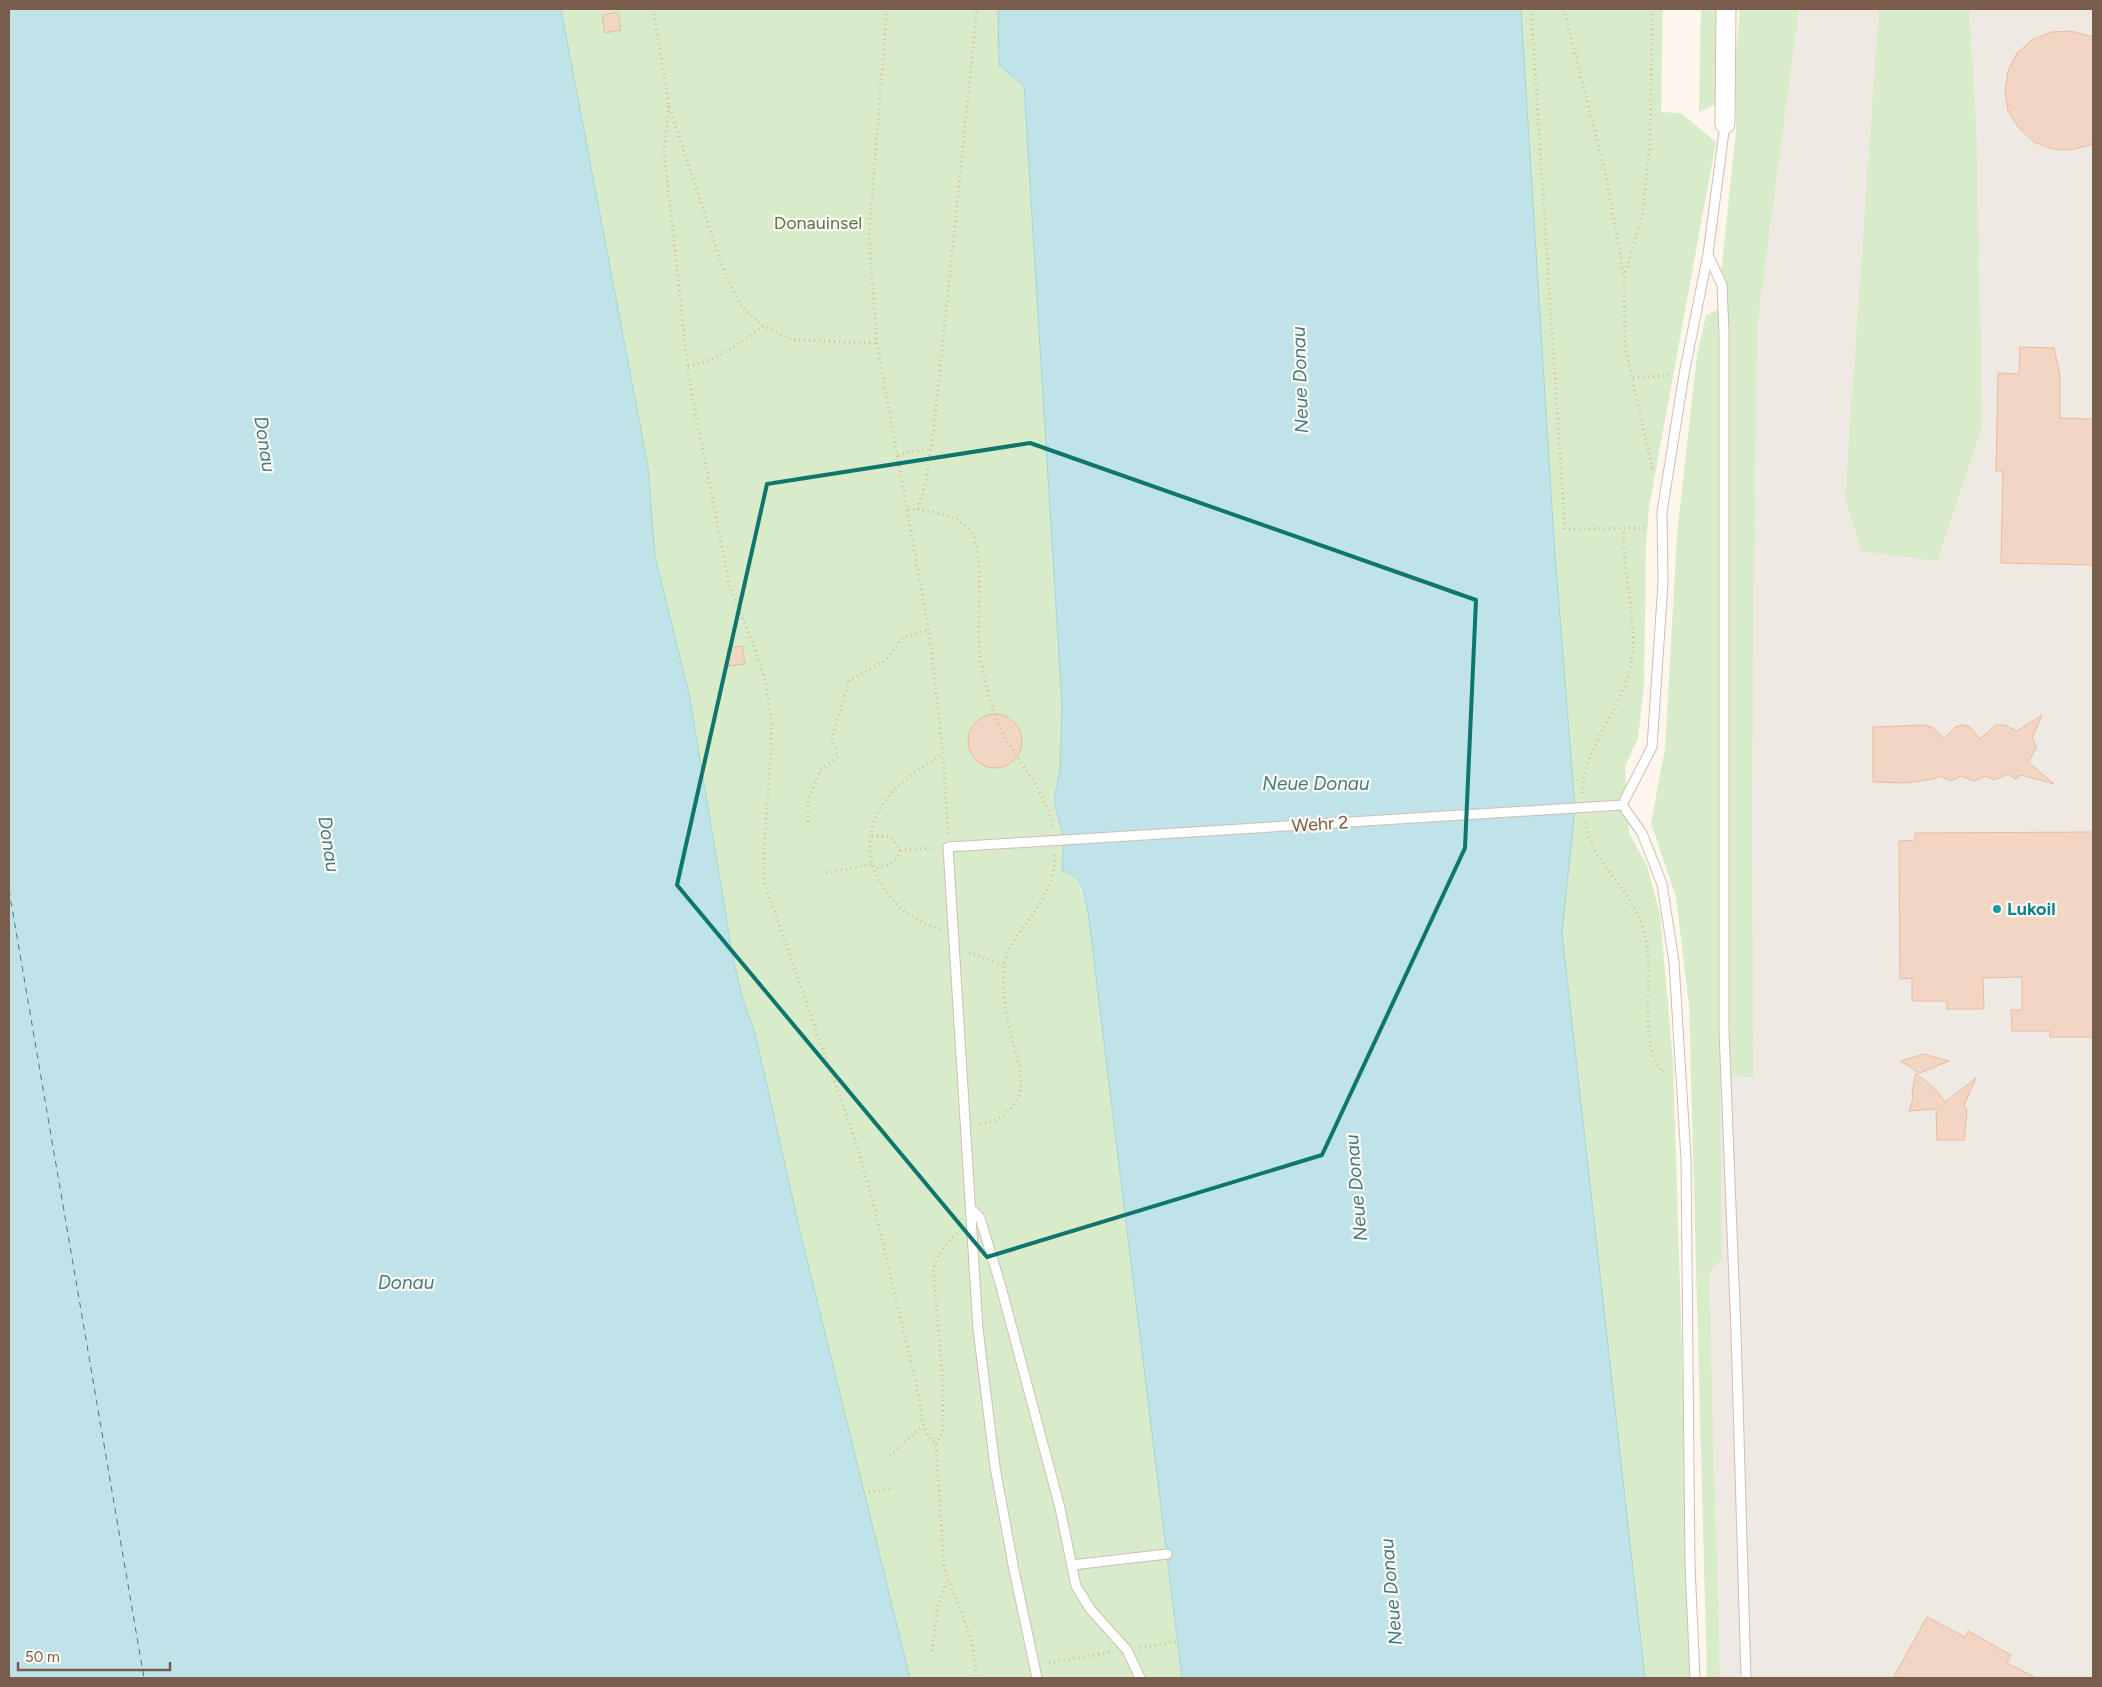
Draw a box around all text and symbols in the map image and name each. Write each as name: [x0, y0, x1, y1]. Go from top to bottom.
park label: Donauinsel: [774, 212, 862, 234]
water label: Neue Donau: [1287, 326, 1313, 434]
water label: Donau: [249, 414, 281, 474]
water label: Neue Donau: [1262, 772, 1370, 795]
street label: Wehr 2: [1291, 811, 1349, 837]
water label: Donau: [313, 814, 345, 874]
place label: Lukoil: [2007, 898, 2056, 920]
marker: Lukoil: [1991, 903, 2003, 915]
water label: Neue Donau: [1340, 1133, 1372, 1242]
water label: Donau: [378, 1271, 435, 1294]
water label: Neue Donau: [1375, 1537, 1407, 1646]
scale bar: [18, 1640, 170, 1672]
text: 50 m: [25, 1648, 60, 1666]

